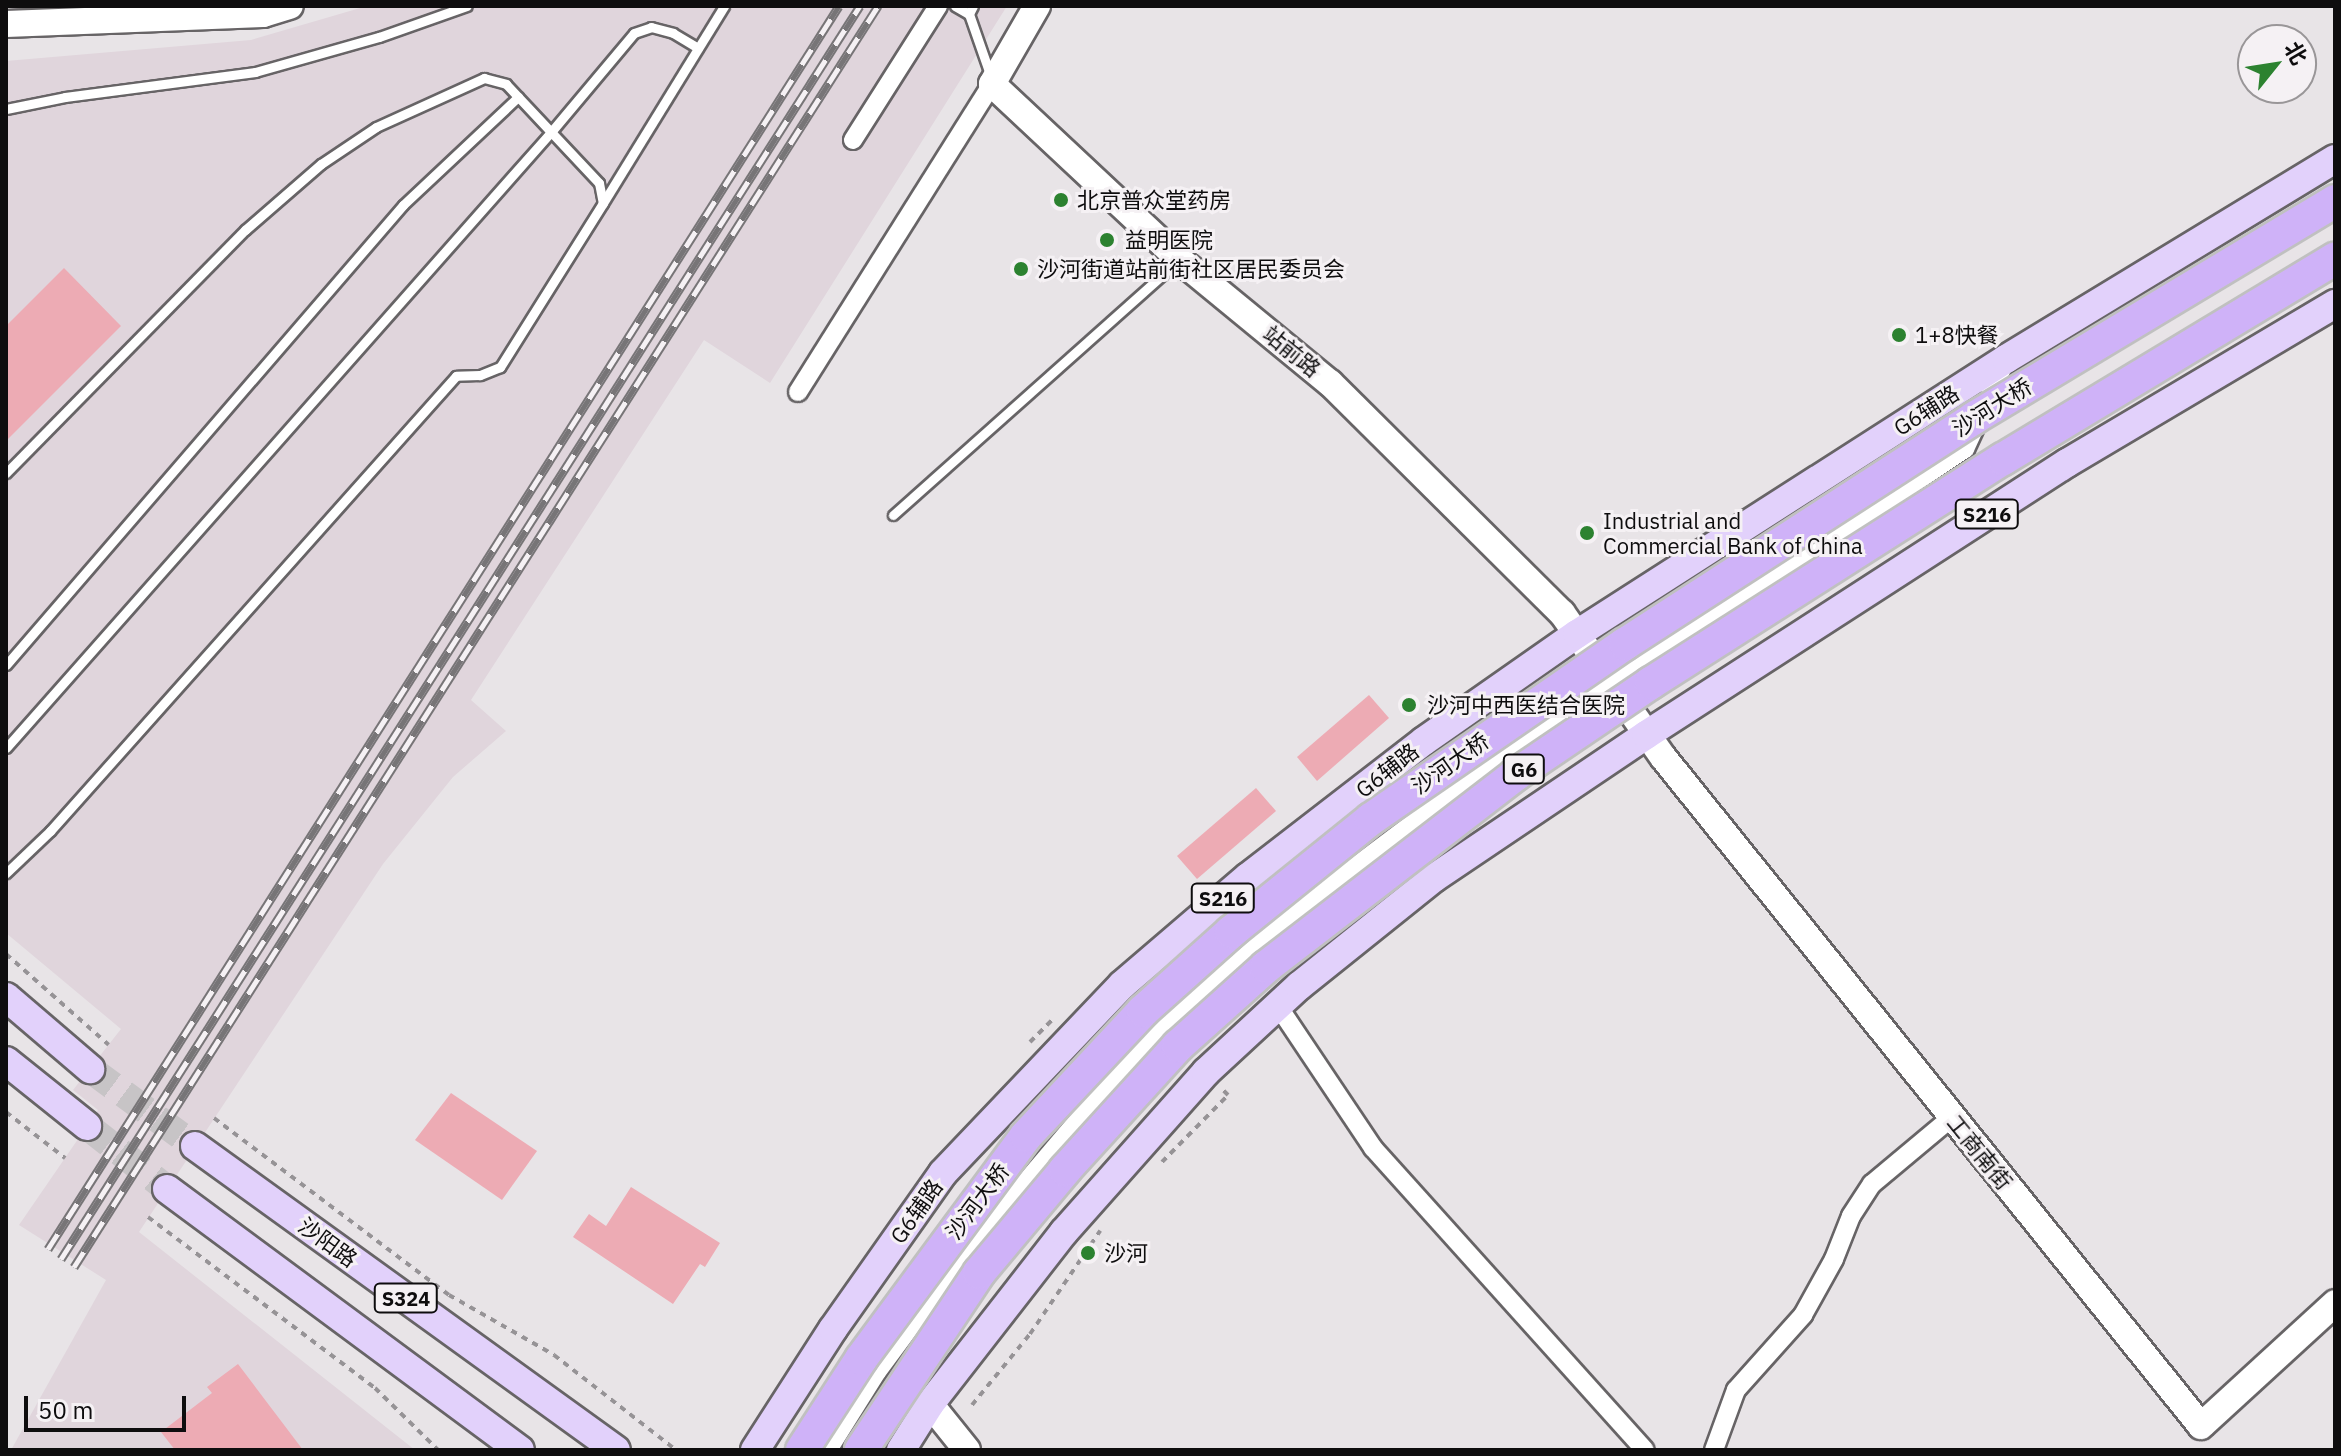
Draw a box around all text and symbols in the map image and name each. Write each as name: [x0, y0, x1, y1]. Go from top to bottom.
north arrow: [2237, 24, 2317, 104]
text: 北: [2278, 36, 2315, 70]
place label: 北京普众堂药房: [1077, 187, 1231, 213]
marker: 北京普众堂药房: [1052, 191, 1070, 209]
place label: 益明医院: [1125, 227, 1213, 253]
marker: 益明医院: [1096, 229, 1118, 251]
place label: 沙河街道站前街社区居民委员会: [1037, 256, 1345, 282]
marker: 沙河街道站前街社区居民委员会: [1012, 260, 1030, 278]
street label: 站前路: [1258, 320, 1326, 382]
place label: 1+8快餐: [1915, 322, 1999, 348]
marker: 1+8快餐: [1890, 326, 1908, 344]
street label: 沙河大桥: [1948, 372, 2036, 442]
street label: G6辅路: [1888, 379, 1964, 441]
road number: S216: [1953, 498, 2021, 530]
place label: Industrial and Commercial Bank of China: [1603, 507, 1863, 558]
marker: Industrial and Commercial Bank of China: [1578, 524, 1596, 542]
place label: 沙河中西医结合医院: [1427, 692, 1625, 718]
marker: 沙河中西医结合医院: [1398, 694, 1420, 716]
street label: 沙河大桥: [1406, 727, 1494, 799]
street label: G6辅路: [1350, 737, 1424, 803]
road number: G6: [1502, 753, 1546, 785]
road number: S216: [1189, 882, 1257, 914]
street label: 工商南街: [1942, 1109, 2018, 1195]
street label: 沙河大桥: [940, 1158, 1014, 1244]
street label: G6辅路: [884, 1174, 948, 1248]
street label: 沙阳路: [294, 1212, 362, 1272]
place label: 沙河: [1104, 1240, 1148, 1266]
marker: 沙河: [1079, 1244, 1097, 1262]
road number: S324: [372, 1282, 440, 1314]
scale bar: [28, 1380, 190, 1430]
text: 50 m: [38, 1394, 93, 1426]

